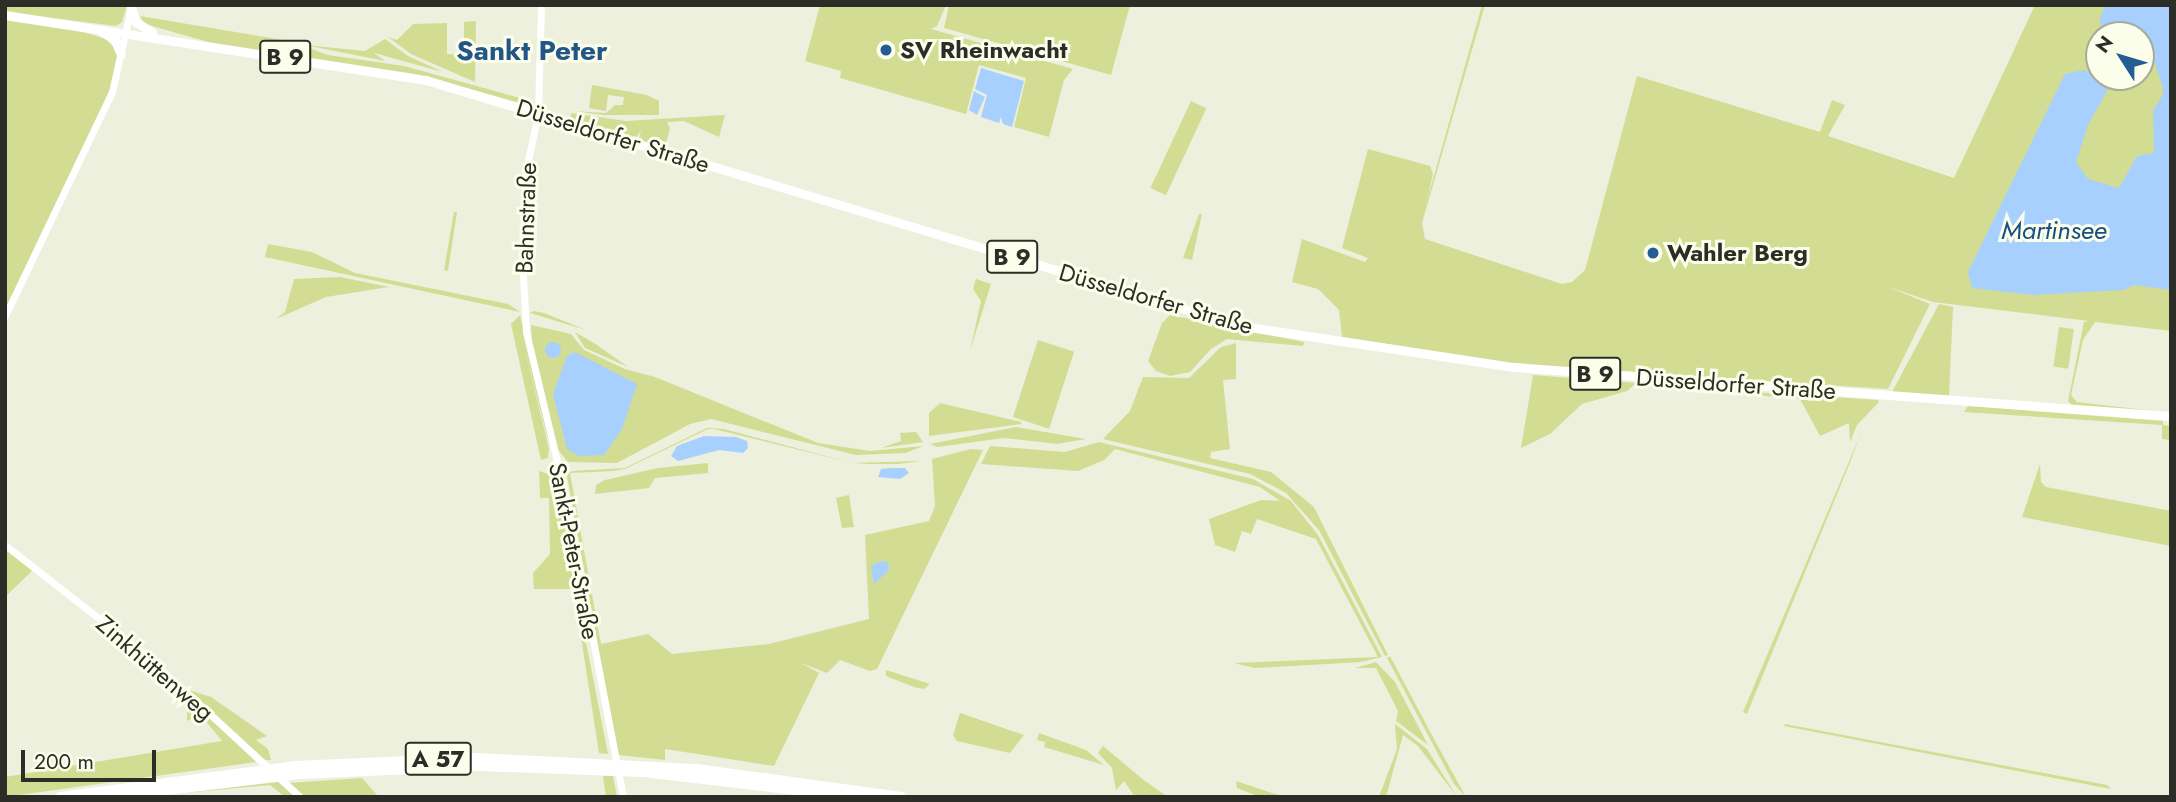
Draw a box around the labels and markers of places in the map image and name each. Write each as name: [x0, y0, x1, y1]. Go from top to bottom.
place label: SV Rheinwacht: [900, 36, 1067, 64]
marker: SV Rheinwacht: [878, 42, 894, 58]
place label: Wahler Berg: [1667, 239, 1808, 267]
marker: Wahler Berg: [1645, 245, 1661, 261]

